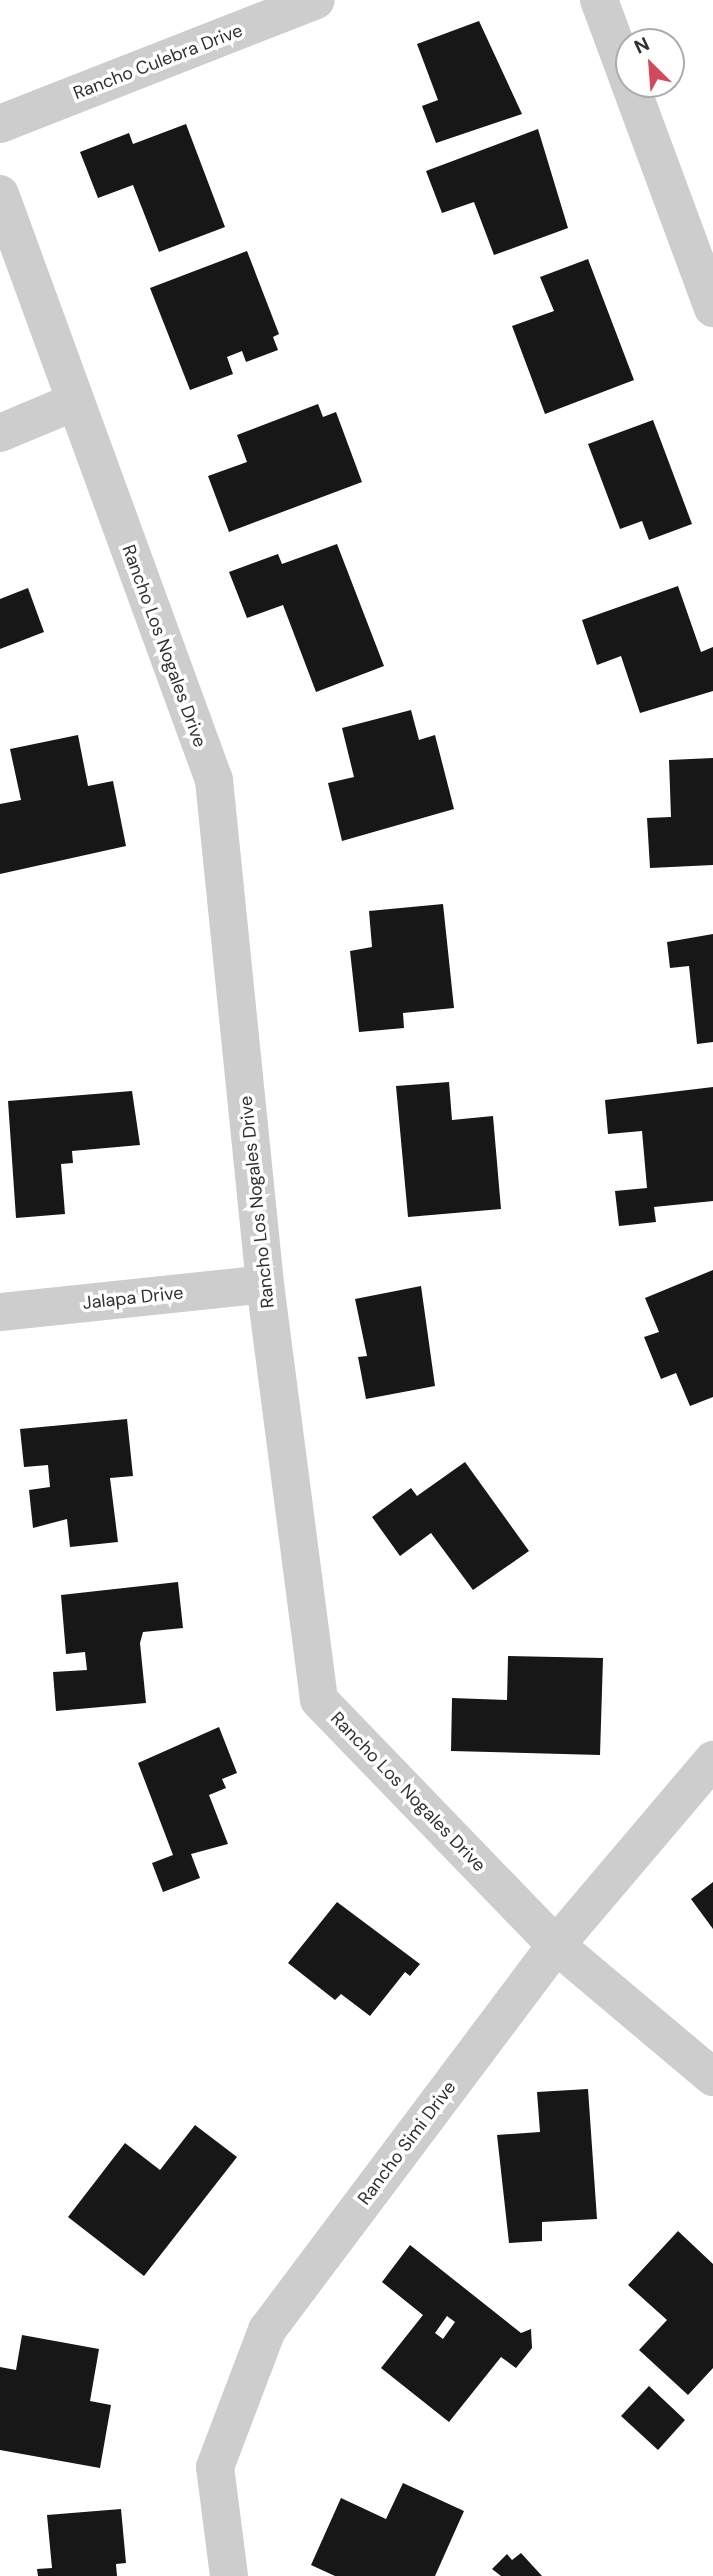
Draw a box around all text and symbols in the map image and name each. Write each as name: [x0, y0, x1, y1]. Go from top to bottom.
street label: Rancho Culebra Drive: [70, 20, 246, 104]
north arrow: [615, 28, 685, 98]
text: N: [630, 31, 653, 60]
street label: Rancho Los Nogales Drive: [117, 542, 211, 750]
street label: Rancho Los Nogales Drive: [235, 1095, 279, 1309]
street label: Jalapa Drive: [82, 1282, 184, 1314]
street label: Rancho Los Nogales Drive: [326, 1708, 490, 1876]
street label: Rancho Simi Drive: [353, 2077, 461, 2209]

